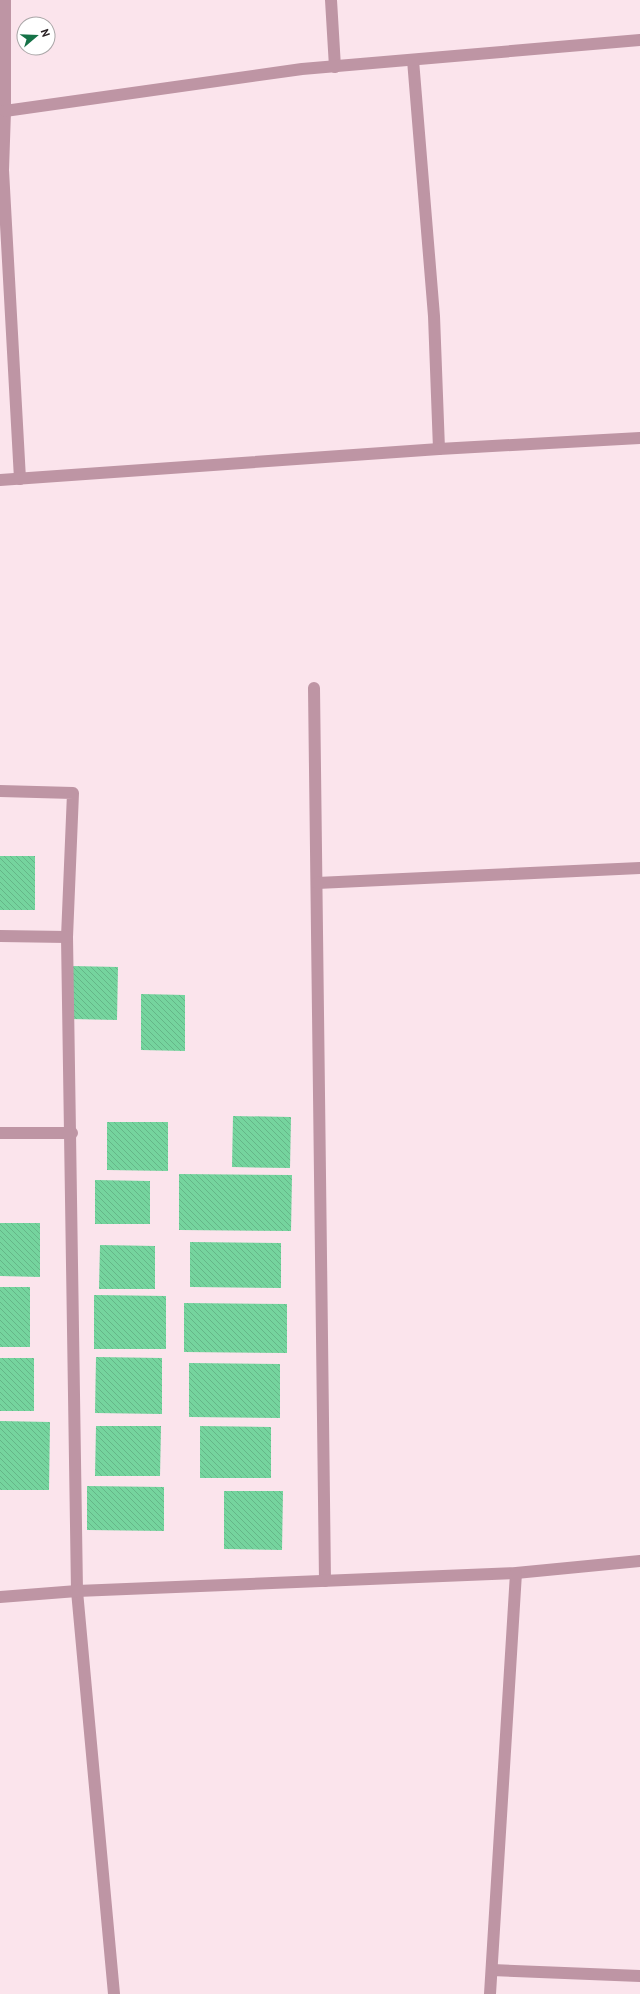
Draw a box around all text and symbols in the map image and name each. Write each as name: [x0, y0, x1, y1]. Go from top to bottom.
north arrow: [16, 16, 56, 56]
text: N: [38, 27, 53, 38]

